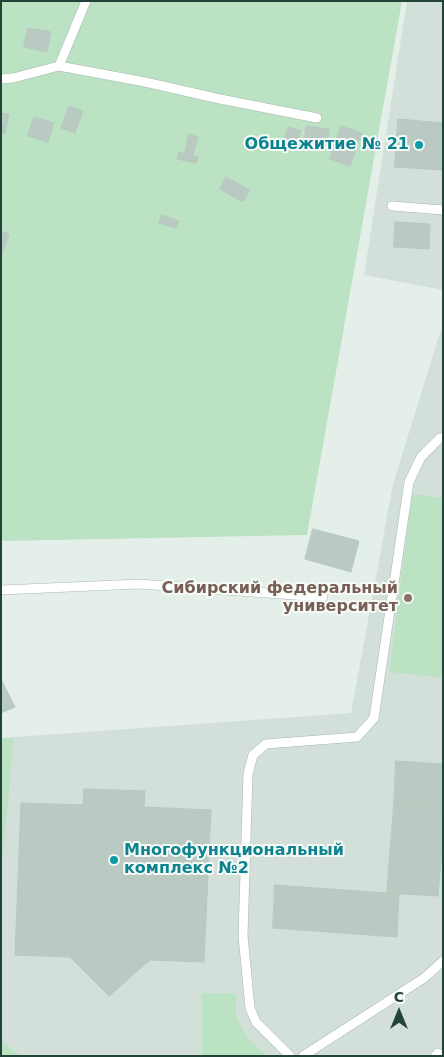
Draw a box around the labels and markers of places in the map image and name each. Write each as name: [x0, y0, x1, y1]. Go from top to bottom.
place label: Общежитие № 21: [245, 135, 409, 155]
marker: Общежитие № 21: [413, 139, 425, 151]
place label: Сибирский федеральный университет: [162, 579, 398, 617]
marker: Сибирский федеральный университет: [402, 592, 414, 604]
place label: Многофункциональный комплекс №2: [124, 841, 344, 879]
marker: Многофункциональный комплекс №2: [108, 854, 120, 866]

